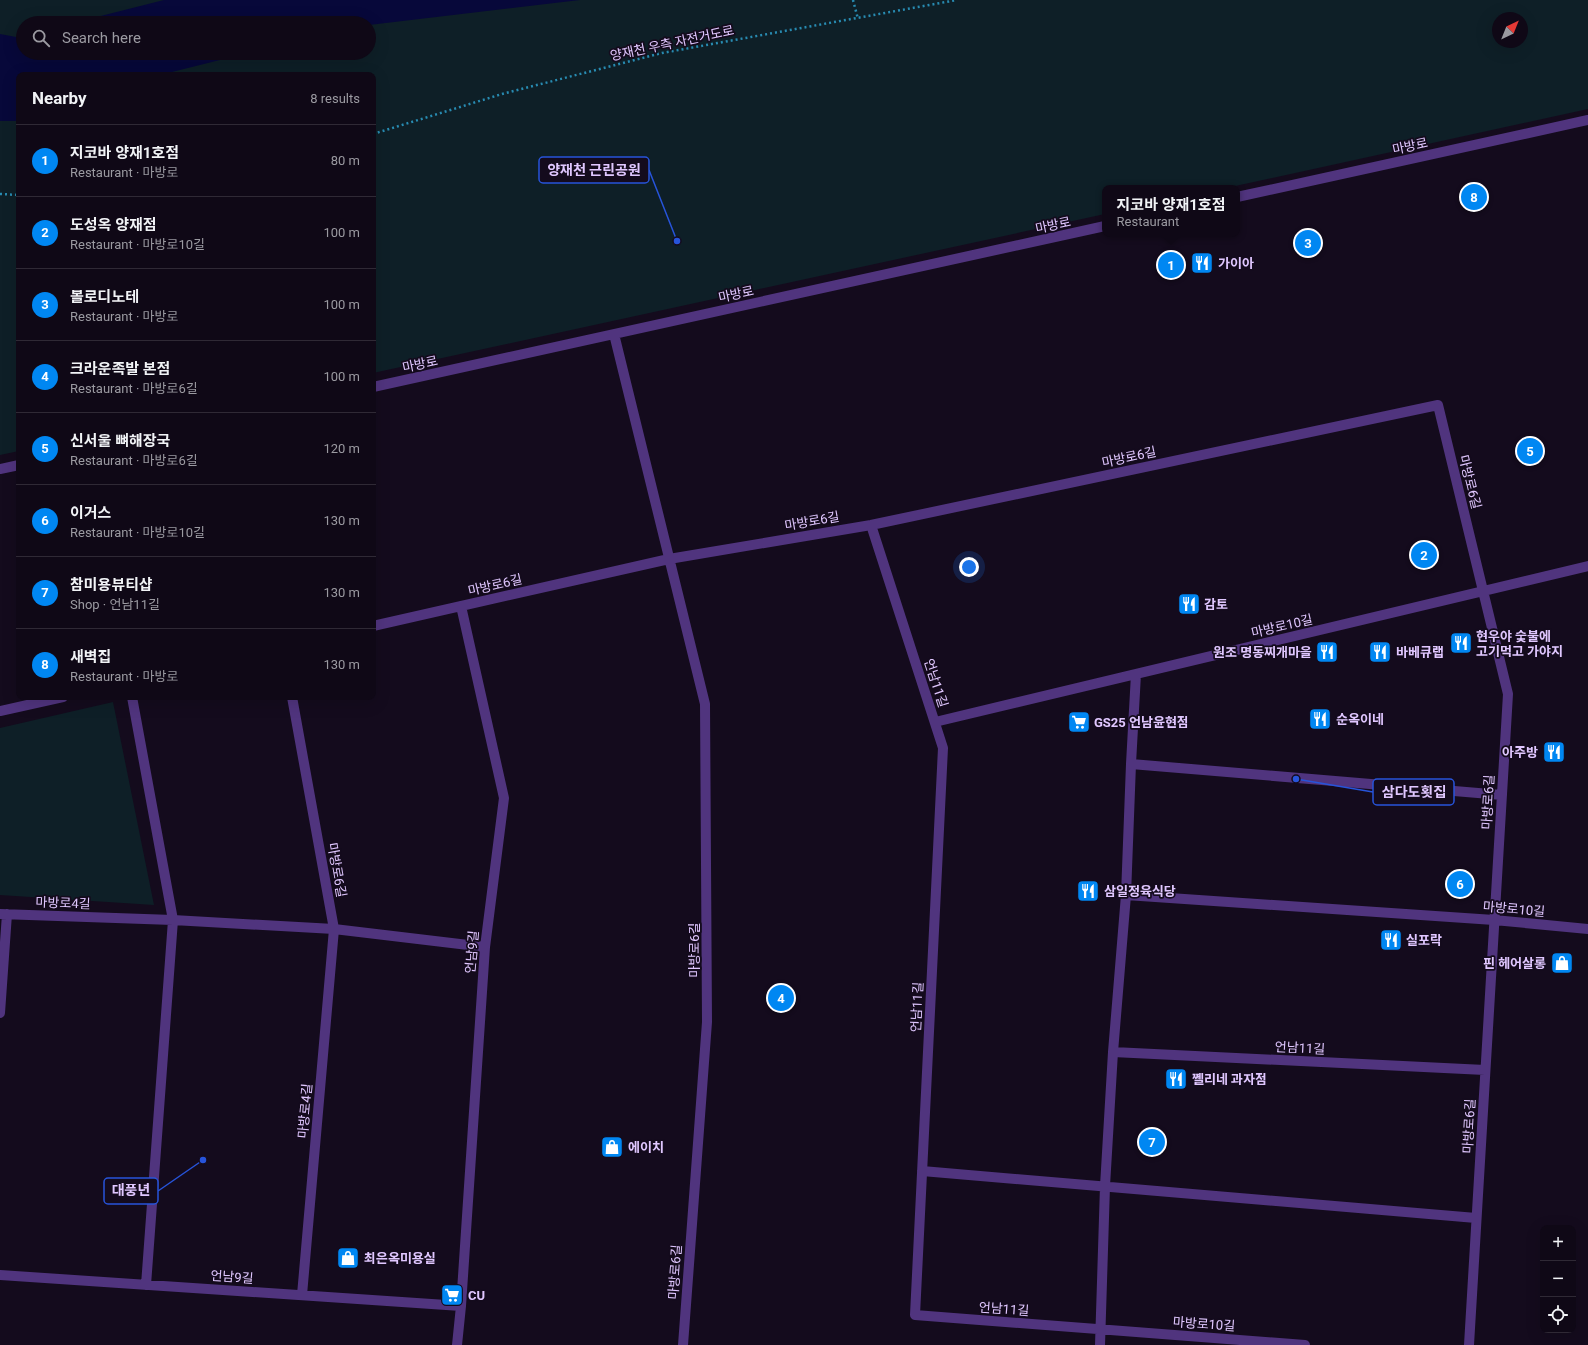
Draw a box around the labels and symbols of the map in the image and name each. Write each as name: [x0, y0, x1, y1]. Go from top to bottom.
north arrow: [1492, 12, 1528, 48]
street label: 양재천 우측 자전거도로: [609, 23, 735, 63]
street label: 마방로: [1391, 135, 1429, 157]
callout: 양재천 근린공원: [539, 157, 649, 183]
text: 양재천 근린공원: [547, 162, 641, 178]
pin: 8: [1461, 182, 1487, 212]
street label: 마방로: [1034, 214, 1072, 236]
pin: 3: [1295, 228, 1321, 258]
pin: 1: [1158, 250, 1184, 280]
restaurant icon: 가이아: [1189, 250, 1215, 276]
place label: 가이아: [1218, 256, 1254, 271]
street label: 마방로: [717, 283, 755, 305]
street label: 마방로: [401, 353, 439, 375]
pin: 5: [1517, 436, 1543, 466]
street label: 마방로6길: [1100, 444, 1158, 470]
street label: 마방로6길: [1456, 453, 1484, 511]
street label: 마방로6길: [784, 509, 840, 533]
pin: 2: [1411, 540, 1437, 570]
your location: [959, 557, 979, 577]
street label: 마방로6길: [466, 571, 524, 599]
restaurant icon: 감토: [1176, 591, 1202, 617]
place label: 감토: [1204, 597, 1228, 612]
street label: 마방로10길: [1250, 612, 1314, 640]
place label: 현우야 숯불에 고기먹고 가야지: [1476, 629, 1563, 659]
restaurant icon: 현우야 숯불에 고기먹고 가야지: [1448, 630, 1474, 656]
restaurant icon: 원조 명동찌개마을: [1314, 639, 1340, 665]
restaurant icon: 바베큐랩: [1367, 639, 1393, 665]
place label: 원조 명동찌개마을: [1213, 645, 1312, 660]
place label: 바베큐랩: [1396, 645, 1444, 660]
street label: 언남11길: [921, 657, 951, 709]
restaurant icon: 순옥이네: [1307, 706, 1333, 732]
supermarket icon: GS25 언남윤현점: [1066, 709, 1092, 735]
place label: 순옥이네: [1336, 712, 1384, 727]
place label: GS25 언남윤현점: [1094, 715, 1189, 730]
restaurant icon: 아주방: [1541, 739, 1567, 765]
place label: 아주방: [1502, 745, 1538, 760]
street label: 마방로6길: [1479, 774, 1497, 830]
callout: 삼다도횟집: [1373, 779, 1454, 805]
text: 삼다도횟집: [1382, 784, 1446, 800]
street label: 마방로6길: [325, 842, 349, 898]
pin: 6: [1447, 869, 1473, 899]
restaurant icon: 삼일정육식당: [1075, 878, 1101, 904]
place label: 삼일정육식당: [1104, 884, 1176, 899]
street label: 마방로4길: [35, 895, 91, 911]
street label: 마방로10길: [1482, 899, 1546, 919]
street label: 마방로6길: [687, 922, 702, 978]
restaurant icon: 실포락: [1378, 927, 1404, 953]
street label: 언남9길: [463, 930, 481, 974]
place label: 실포락: [1406, 933, 1442, 948]
shop icon: 핀 헤어살롱: [1549, 950, 1575, 976]
place label: 핀 헤어살롱: [1483, 956, 1546, 971]
street label: 언남11길: [908, 981, 926, 1033]
pin: 4: [768, 983, 794, 1013]
street label: 언남11길: [1274, 1039, 1326, 1057]
restaurant icon: 쩰리네 과자점: [1163, 1066, 1189, 1092]
place label: 쩰리네 과자점: [1192, 1072, 1267, 1087]
street label: 마방로4길: [295, 1083, 315, 1139]
street label: 마방로6길: [1460, 1098, 1478, 1154]
pin: 7: [1139, 1127, 1165, 1157]
shop icon: 에이치: [599, 1134, 625, 1160]
place label: 에이치: [628, 1140, 664, 1155]
callout: 대풍년: [104, 1178, 158, 1204]
text: 대풍년: [112, 1182, 150, 1198]
street label: 마방로6길: [666, 1244, 684, 1300]
shop icon: 최은옥미용실: [335, 1245, 361, 1271]
place label: 최은옥미용실: [364, 1251, 436, 1266]
street label: 언남9길: [210, 1268, 254, 1286]
supermarket icon: CU: [439, 1282, 465, 1308]
place label: CU: [468, 1288, 485, 1303]
street label: 언남11길: [978, 1300, 1030, 1318]
street label: 마방로10길: [1172, 1314, 1236, 1334]

